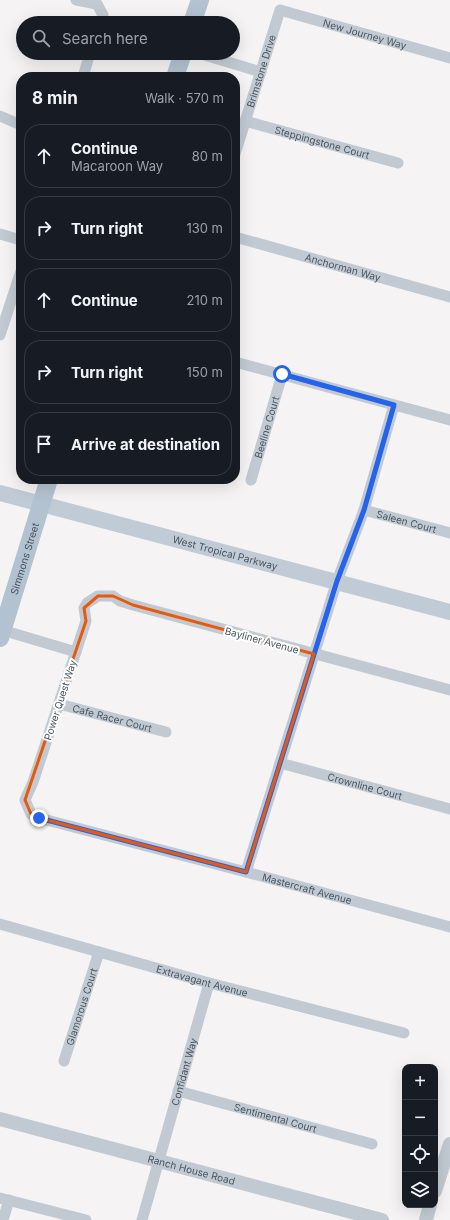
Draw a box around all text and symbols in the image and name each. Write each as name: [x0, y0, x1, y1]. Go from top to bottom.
search box: [16, 16, 240, 60]
street label: New Journey Way: [322, 16, 408, 52]
icon: search: [30, 27, 52, 49]
text: Search here: [62, 29, 148, 48]
street label: Brimstone Drive: [244, 33, 278, 109]
text: 8 min: [32, 88, 78, 108]
text: Walk · 570 m: [145, 90, 224, 106]
street label: Steppingstone Court: [273, 123, 372, 161]
text: Continue: [71, 139, 138, 158]
icon: ahead: [33, 145, 55, 167]
text: 80 m: [192, 148, 223, 164]
text: Macaroon Way: [71, 158, 163, 174]
icon: right: [33, 217, 55, 239]
text: Turn right: [71, 219, 143, 238]
text: 130 m: [186, 220, 223, 236]
street label: Anchorman Way: [304, 251, 382, 283]
icon: ahead: [33, 289, 55, 311]
text: Continue: [71, 291, 138, 310]
text: 210 m: [187, 292, 223, 308]
icon: right: [33, 361, 55, 383]
text: Turn right: [71, 363, 143, 382]
text: 150 m: [187, 364, 223, 380]
route start: [273, 365, 291, 383]
street label: Beeline Court: [252, 394, 282, 460]
icon: arrive: [33, 433, 55, 455]
text: Arrive at destination: [71, 435, 220, 454]
street label: Saleen Court: [375, 508, 438, 535]
street label: Simmons Street: [8, 521, 41, 596]
street label: West Tropical Parkway: [172, 533, 279, 572]
street label: Bayliner Avenue: [224, 624, 300, 656]
street label: Power Quest Way: [41, 658, 79, 742]
street label: Cafe Racer Court: [71, 702, 154, 734]
street label: Crownline Court: [326, 770, 404, 802]
route end: [30, 809, 48, 827]
street label: Mastercraft Avenue: [261, 871, 353, 906]
street label: Extravagant Avenue: [155, 962, 249, 999]
street label: Glamorous Court: [63, 966, 100, 1047]
street label: Confidant Way: [169, 1036, 199, 1107]
map controls: [402, 1064, 438, 1208]
button: +: [402, 1064, 438, 1100]
button: −: [402, 1100, 438, 1136]
street label: Sentimental Court: [233, 1101, 319, 1135]
button: locate: [402, 1136, 438, 1172]
street label: Ranch House Road: [146, 1152, 236, 1187]
button: layers: [402, 1172, 438, 1208]

